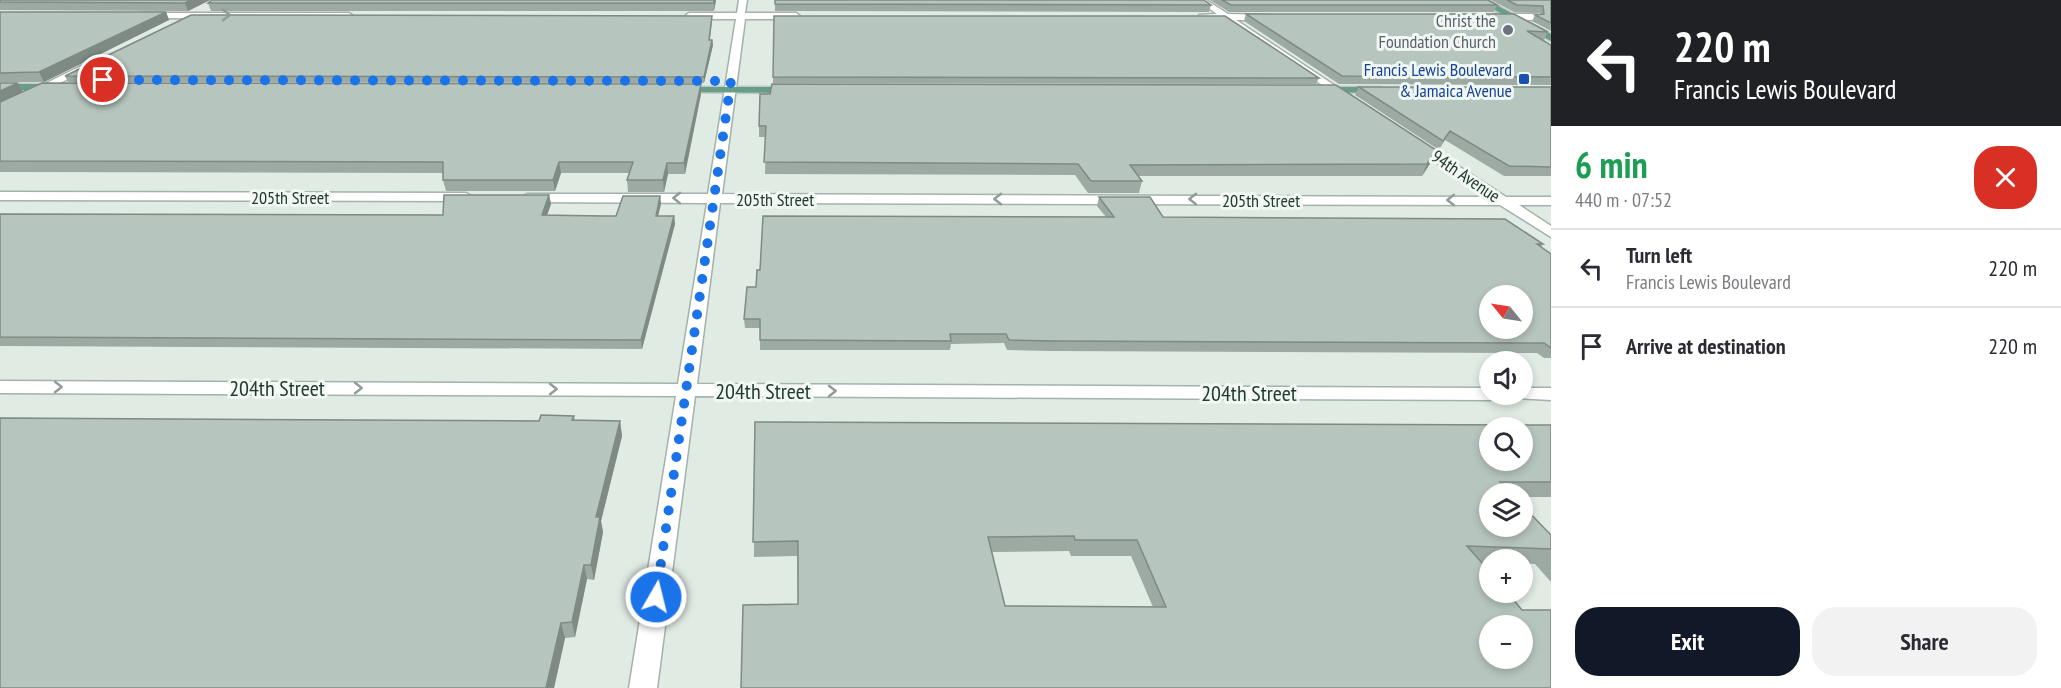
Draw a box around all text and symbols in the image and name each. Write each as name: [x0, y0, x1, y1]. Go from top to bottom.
one-way arrow: [222, 9, 231, 21]
place label: Christ the Foundation Church: [1378, 9, 1496, 53]
text: 220 m: [1674, 19, 1771, 74]
marker: Christ the Foundation Church: [1501, 23, 1515, 37]
icon: left: [1575, 24, 1653, 102]
pin: [77, 54, 128, 105]
place label: Francis Lewis Boulevard & Jamaica Avenue: [1364, 58, 1512, 102]
icon: arrive: [86, 63, 119, 96]
marker: Francis Lewis Boulevard & Jamaica Avenue: [1517, 72, 1531, 86]
text: Francis Lewis Boulevard: [1674, 72, 1897, 106]
text: 6 min: [1575, 141, 1648, 188]
street label: 94th Avenue: [1427, 145, 1505, 207]
button: close: [1974, 146, 2037, 209]
street label: 205th Street: [251, 186, 329, 209]
text: 440 m · 07:52: [1575, 187, 1672, 213]
street label: 205th Street: [736, 188, 814, 211]
street label: 205th Street: [1222, 189, 1300, 212]
one-way arrow: [672, 192, 681, 204]
one-way arrow: [993, 193, 1002, 205]
one-way arrow: [1188, 193, 1197, 205]
one-way arrow: [1446, 194, 1455, 206]
text: Turn left: [1626, 241, 1692, 269]
icon: left: [1575, 252, 1608, 285]
text: 220 m: [1988, 254, 2037, 282]
text: Francis Lewis Boulevard: [1626, 269, 1791, 295]
north arrow: [1479, 285, 1533, 339]
map controls: [1479, 285, 1533, 669]
icon: arrive: [1575, 330, 1608, 363]
text: Arrive at destination: [1626, 332, 1786, 360]
text: 220 m: [1988, 332, 2037, 360]
button: sound: [1479, 351, 1533, 405]
street label: 204th Street: [229, 374, 325, 402]
street label: 204th Street: [715, 377, 811, 405]
street label: 204th Street: [1201, 379, 1297, 407]
one-way arrow: [54, 381, 63, 393]
one-way arrow: [354, 382, 363, 394]
one-way arrow: [549, 383, 558, 395]
one-way arrow: [828, 385, 837, 397]
button: search: [1479, 417, 1533, 471]
button: layers: [1479, 483, 1533, 537]
button: +: [1479, 549, 1533, 603]
position arrow: [624, 565, 688, 629]
button: Exit: [1575, 607, 1800, 676]
button: Share: [1812, 607, 2037, 676]
button: −: [1479, 615, 1533, 669]

